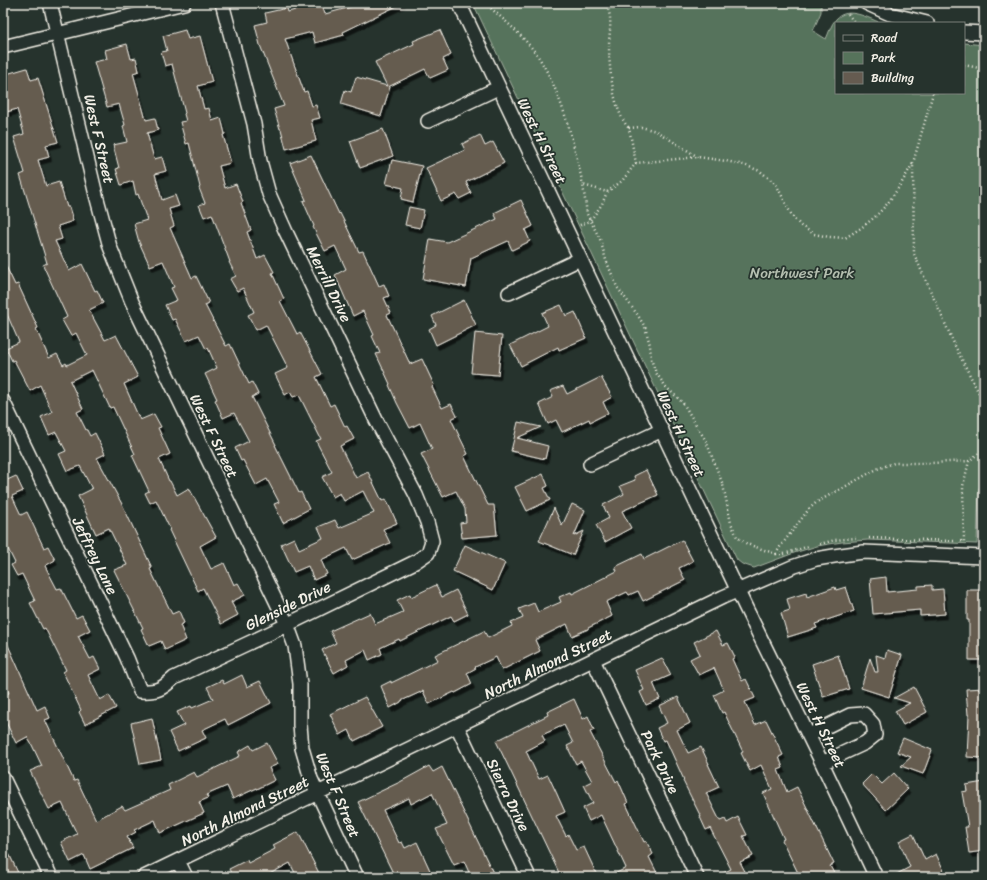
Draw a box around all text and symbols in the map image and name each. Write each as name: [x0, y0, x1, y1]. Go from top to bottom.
legend: [835, 22, 965, 94]
text: Road: [871, 27, 898, 49]
text: Park: [871, 47, 896, 69]
text: Building: [871, 67, 914, 89]
street label: West F Street: [76, 92, 122, 187]
street label: West H Street: [510, 93, 574, 189]
street label: Merrill Drive: [299, 241, 359, 327]
park label: Northwest Park: [750, 260, 854, 286]
street label: West H Street: [649, 386, 713, 482]
street label: West F Street: [182, 389, 246, 483]
street label: Jeffrey Lane: [64, 512, 125, 600]
street label: Glenside Drive: [241, 574, 336, 638]
street label: North Almond Street: [479, 621, 617, 706]
street label: West H Street: [789, 677, 853, 773]
street label: Park Drive: [633, 726, 687, 798]
street label: West F Street: [308, 748, 368, 842]
street label: Sierra Drive: [479, 754, 537, 836]
street label: North Almond Street: [176, 768, 314, 853]

